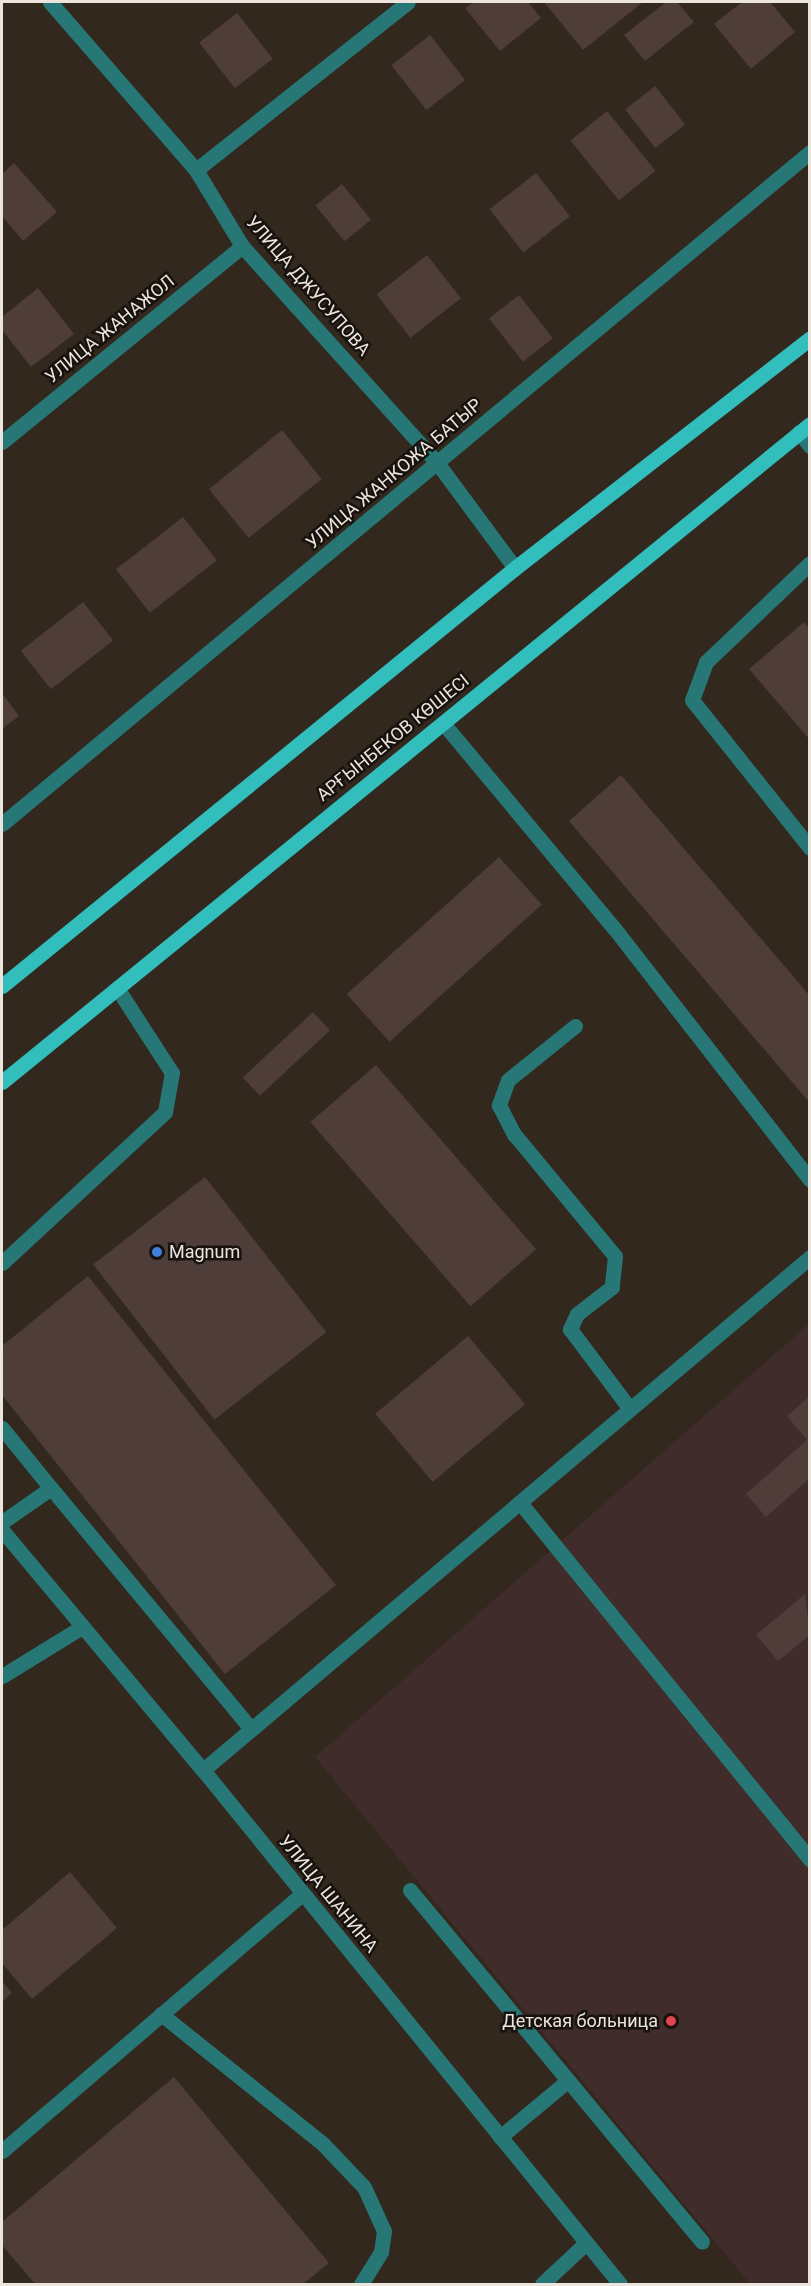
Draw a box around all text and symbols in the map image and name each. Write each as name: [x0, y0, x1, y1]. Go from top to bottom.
street label: УЛИЦА ДЖУСУПОВА: [241, 212, 375, 360]
street label: УЛИЦА ЖАНАЖОЛ: [41, 270, 179, 388]
street label: УЛИЦА ЖАНКОЖА БАТЫР: [302, 394, 486, 554]
street label: АРҒЫНБЕКОВ КӨШЕСІ: [312, 670, 474, 806]
place label: Magnum: [169, 1241, 240, 1263]
marker: Magnum: [150, 1245, 164, 1259]
street label: УЛИЦА ШАНИНА: [274, 1831, 382, 1957]
place label: Детская больница: [502, 2010, 658, 2032]
marker: Детская больница: [662, 2012, 680, 2030]

